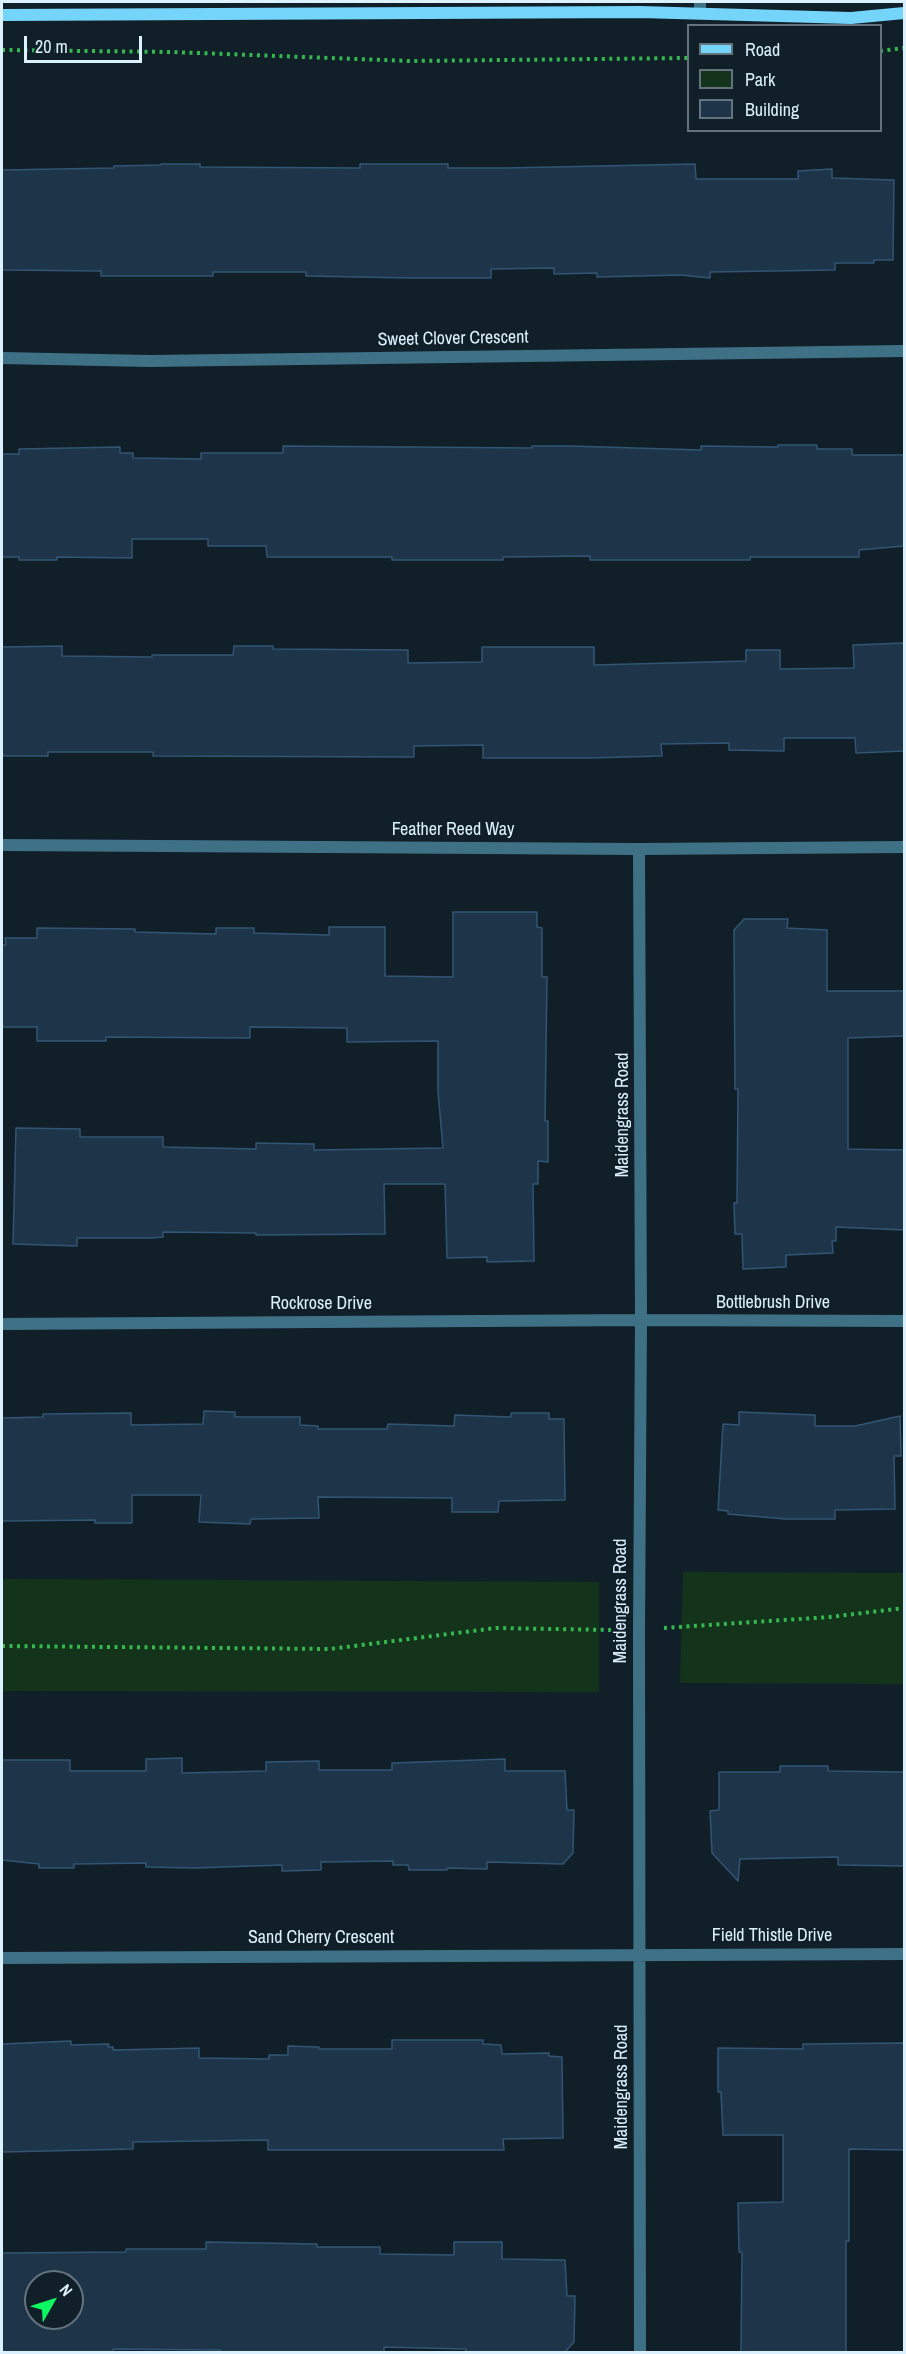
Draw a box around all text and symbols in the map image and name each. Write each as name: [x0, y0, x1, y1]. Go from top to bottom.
scale bar: [27, 24, 146, 62]
legend: [687, 24, 882, 132]
text: 20 m: [35, 34, 68, 59]
text: Road: [745, 37, 780, 62]
text: Park: [745, 67, 775, 92]
text: Building: [745, 97, 799, 122]
street label: Sweet Clover Crescent: [377, 327, 529, 351]
street label: Feather Reed Way: [392, 819, 514, 841]
street label: Maidengrass Road: [612, 1053, 634, 1177]
street label: Bottlebrush Drive: [716, 1292, 830, 1314]
street label: Rockrose Drive: [270, 1293, 372, 1315]
street label: Maidengrass Road: [610, 1539, 632, 1663]
street label: Field Thistle Drive: [712, 1925, 832, 1947]
street label: Sand Cherry Crescent: [248, 1927, 394, 1949]
street label: Maidengrass Road: [611, 2025, 633, 2149]
north arrow: [24, 2270, 84, 2330]
text: N: [55, 2279, 78, 2301]

